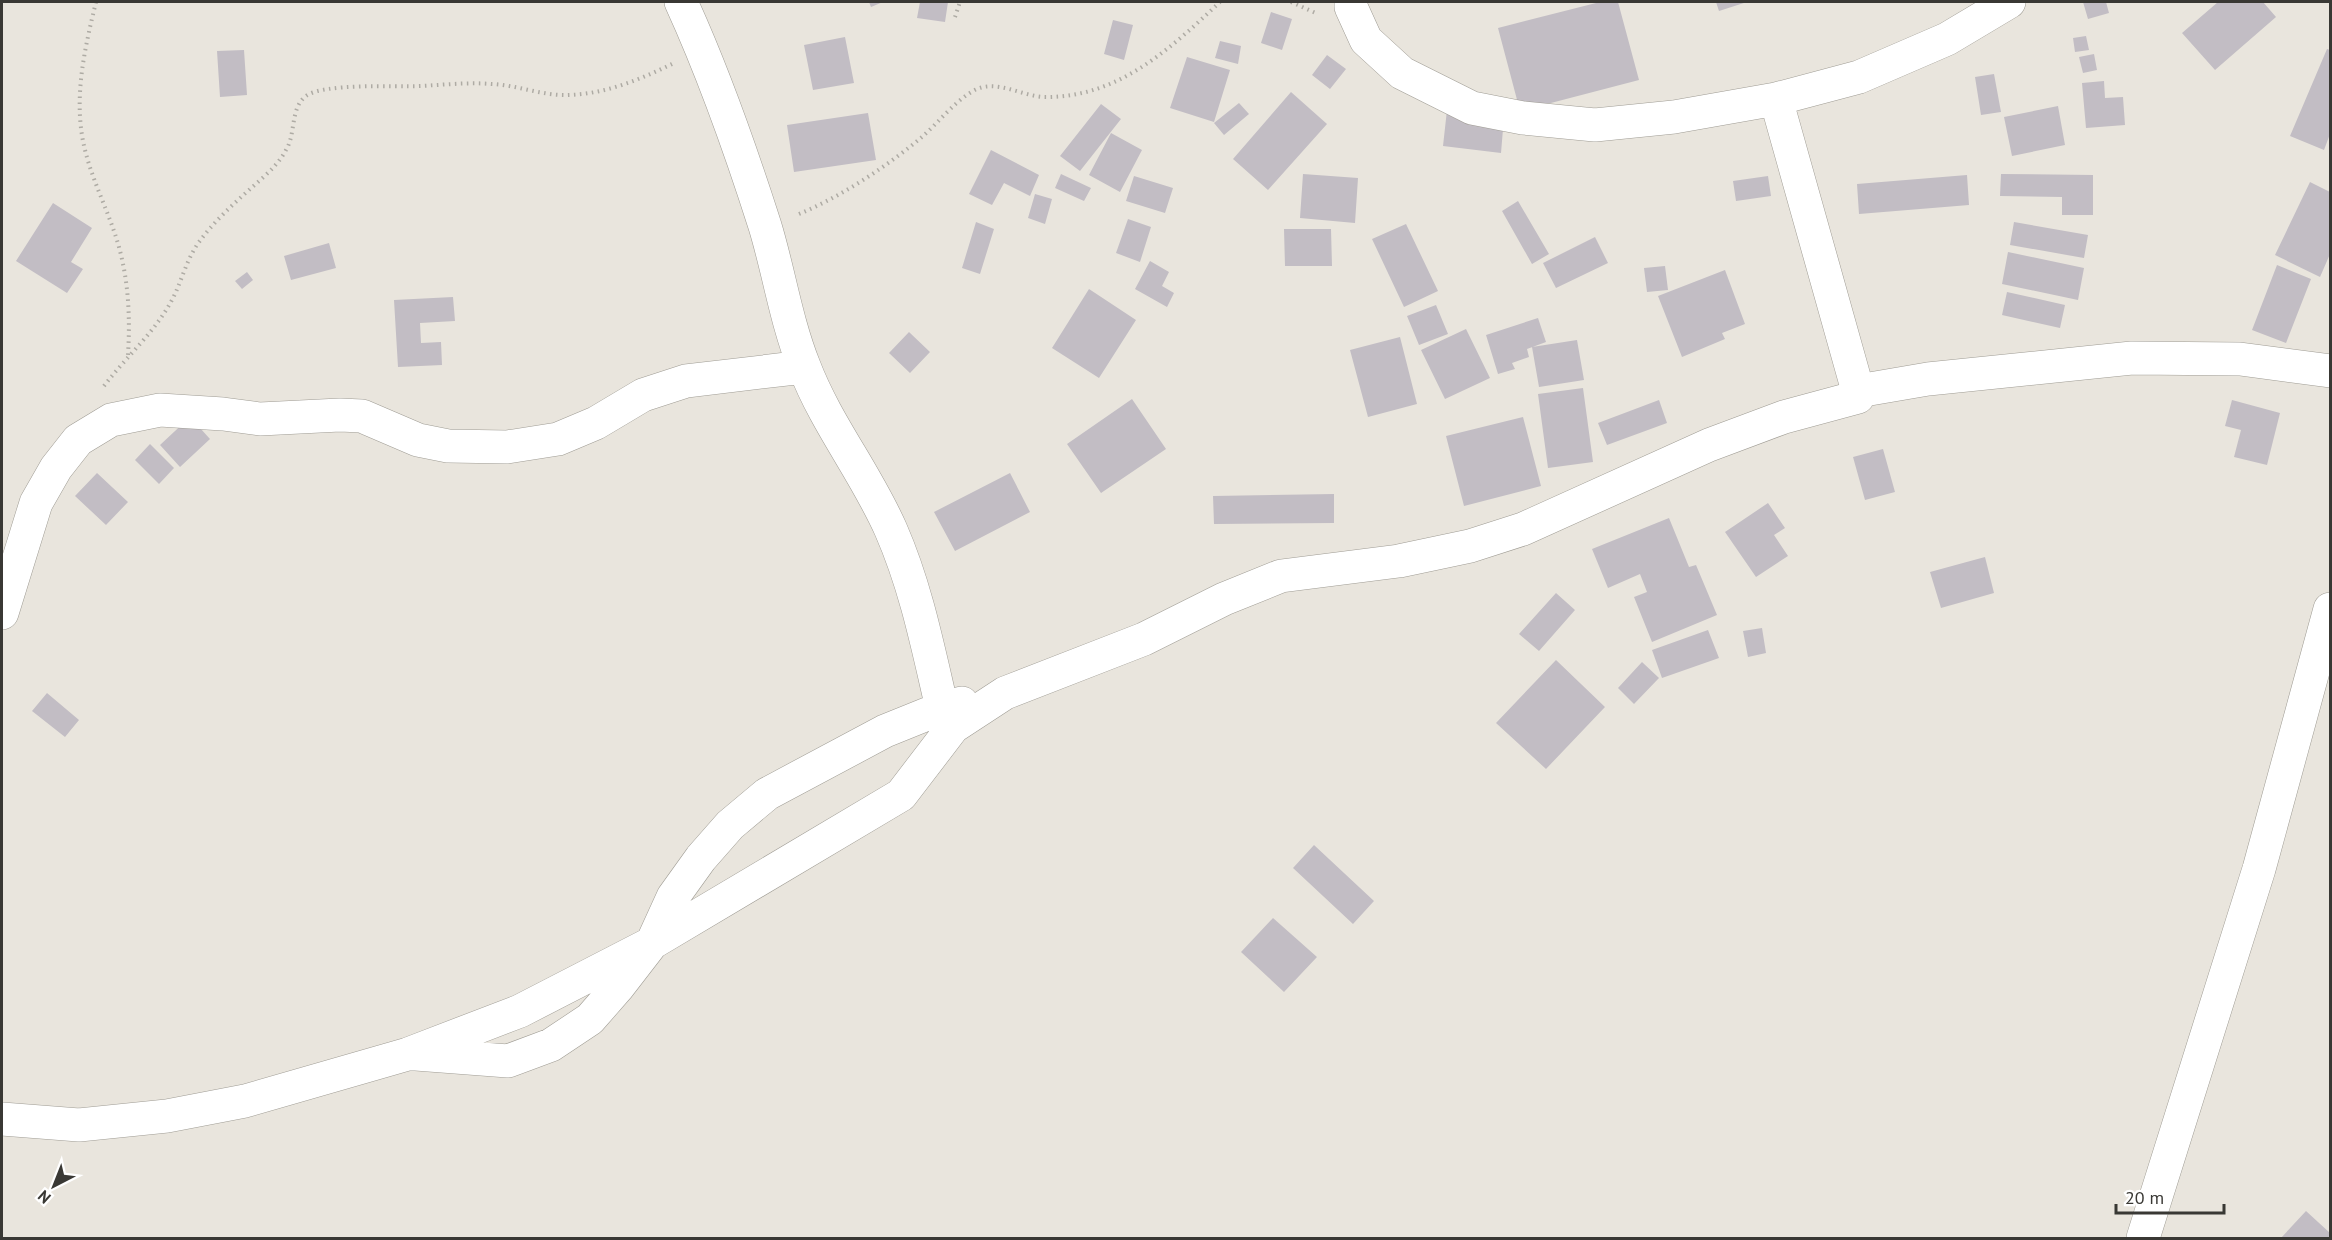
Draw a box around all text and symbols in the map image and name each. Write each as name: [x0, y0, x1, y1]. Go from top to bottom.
north arrow: [24, 1156, 84, 1216]
scale bar: [2116, 1177, 2224, 1215]
text: N: [33, 1186, 55, 1208]
text: 20 m: [2125, 1186, 2164, 1209]

